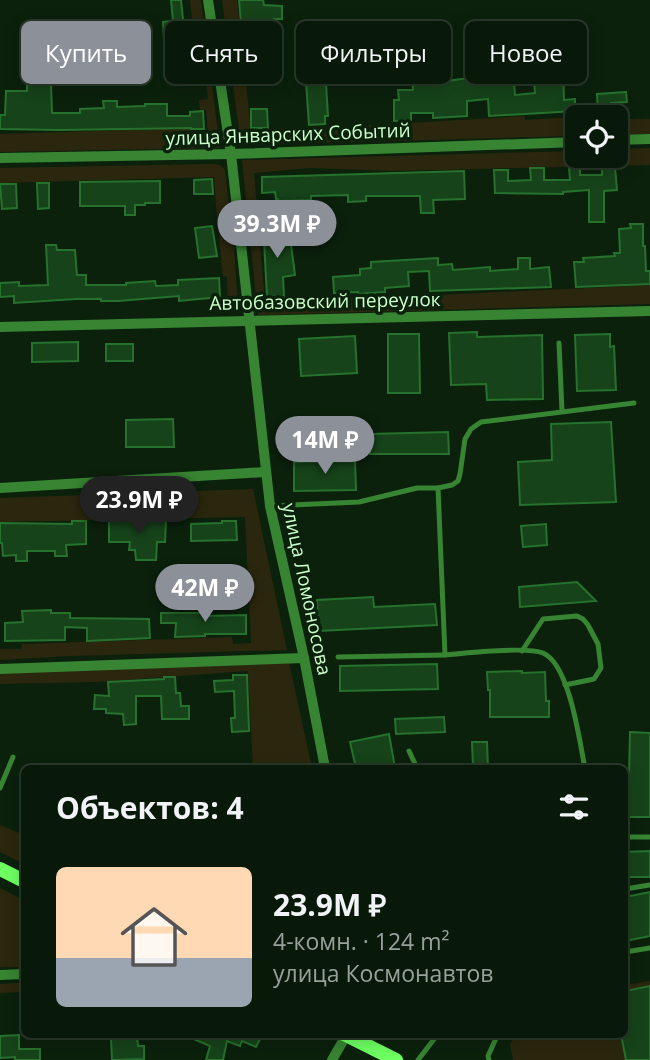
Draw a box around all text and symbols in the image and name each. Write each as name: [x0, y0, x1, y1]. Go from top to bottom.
chip: Купить: [21, 21, 151, 84]
chip: Снять: [165, 21, 282, 84]
chip: Фильтры: [296, 21, 451, 84]
chip: Новое: [465, 21, 587, 84]
map controls: [565, 105, 628, 168]
button: locate: [565, 105, 628, 168]
street label: улица Январских Событий: [165, 117, 411, 151]
pin: 39.3M ₽: [212, 201, 342, 260]
text: 39.3M ₽: [233, 207, 321, 239]
street label: Автобазовский переулок: [209, 286, 441, 316]
pin: 14M ₽: [276, 416, 374, 476]
text: 14M ₽: [291, 423, 359, 455]
pin: 23.9M ₽: [74, 476, 204, 536]
text: 23.9M ₽: [95, 483, 183, 515]
street label: улица Ломоносова: [276, 500, 338, 678]
pin: 42M ₽: [156, 564, 254, 624]
text: 42M ₽: [171, 571, 239, 603]
text: Объектов: 4: [56, 787, 244, 828]
icon: filters: [555, 788, 593, 826]
text: 23.9M ₽: [273, 884, 387, 925]
icon: home: [112, 895, 196, 979]
text: 4-комн. · 124 m²: [273, 925, 449, 957]
text: улица Космонавтов: [273, 957, 493, 989]

